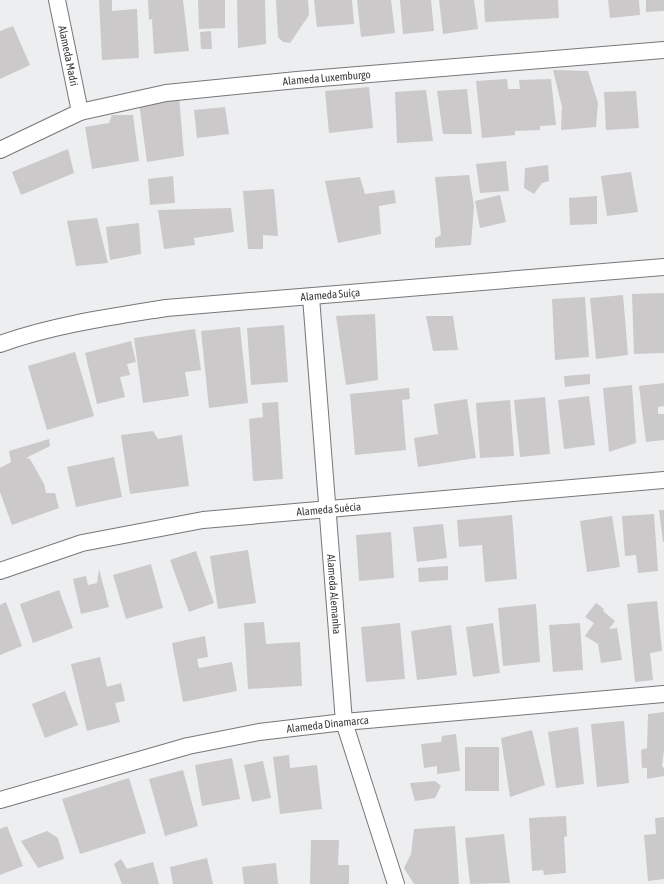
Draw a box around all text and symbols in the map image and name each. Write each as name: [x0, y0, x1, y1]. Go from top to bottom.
street label: Alameda Madri: [56, 24, 81, 87]
street label: Alameda Luxemburgo: [282, 68, 371, 87]
street label: Alameda Suíça: [300, 286, 361, 303]
street label: Alameda Suécia: [296, 500, 362, 518]
street label: Alameda Alemanha: [325, 554, 343, 635]
street label: Alameda Dinamarca: [286, 714, 369, 735]

